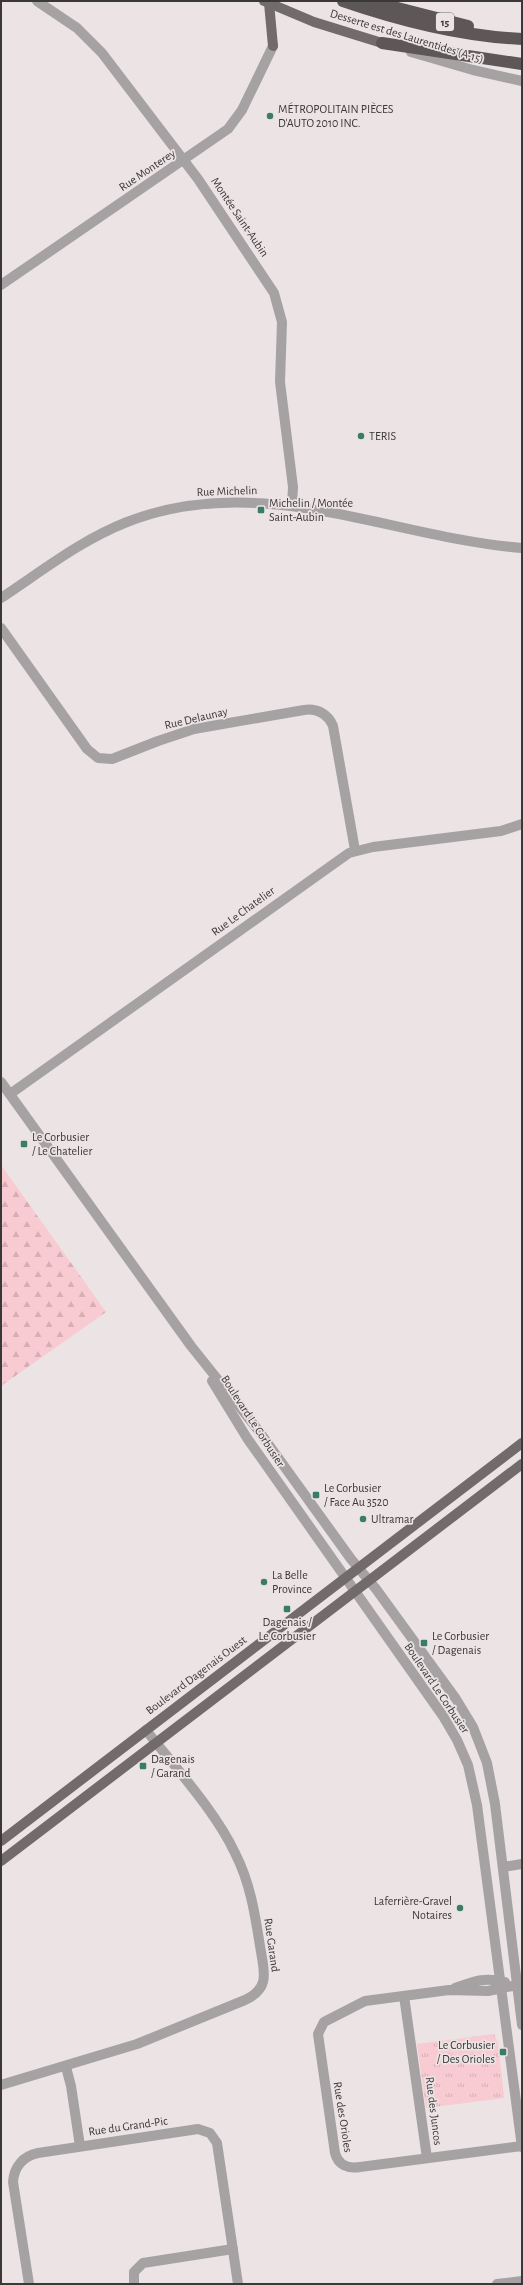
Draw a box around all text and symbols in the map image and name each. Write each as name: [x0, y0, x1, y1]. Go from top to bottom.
street label: Desserte est des Laurentides (A-15): [329, 7, 485, 65]
road number: 15: [436, 13, 454, 31]
place label: MÉTROPOLITAIN PIÈCES D'AUTO 2010 INC.: [278, 102, 394, 129]
marker: MÉTROPOLITAIN PIÈCES D'AUTO 2010 INC.: [265, 111, 275, 121]
street label: Rue Monterey: [117, 147, 178, 194]
street label: Montée Saint-Aubin: [209, 175, 271, 259]
place label: TERIS: [369, 430, 397, 442]
marker: TERIS: [356, 431, 366, 441]
street label: Rue Michelin: [196, 484, 258, 498]
place label: Michelin / Montée Saint-Aubin: [269, 497, 353, 523]
marker: Michelin / Montée Saint-Aubin: [256, 505, 266, 515]
street label: Rue Delaunay: [163, 705, 229, 732]
street label: Rue Le Chatelier: [209, 884, 277, 938]
place label: Le Corbusier / Le Chatelier: [32, 1131, 92, 1157]
marker: Le Corbusier / Le Chatelier: [19, 1139, 29, 1149]
street label: Boulevard Le Corbusier: [219, 1373, 287, 1469]
place label: Le Corbusier / Face Au 3520: [324, 1482, 389, 1508]
marker: Le Corbusier / Face Au 3520: [311, 1490, 321, 1500]
place label: Ultramar: [371, 1513, 414, 1525]
marker: Ultramar: [358, 1514, 368, 1524]
place label: La Belle Province: [272, 1569, 312, 1595]
marker: La Belle Province: [259, 1577, 269, 1587]
marker: Dagenais / Le Corbusier: [282, 1604, 292, 1614]
place label: Dagenais / Le Corbusier: [258, 1616, 316, 1642]
place label: Le Corbusier / Dagenais: [432, 1630, 489, 1656]
street label: Boulevard Dagenais Ouest: [143, 1633, 249, 1717]
marker: Le Corbusier / Dagenais: [419, 1638, 429, 1648]
street label: Boulevard Le Corbusier: [402, 1641, 472, 1735]
place label: Dagenais / Garand: [151, 1753, 195, 1779]
marker: Dagenais / Garand: [138, 1761, 148, 1771]
place label: Laferrière-Gravel Notaires: [374, 1895, 452, 1921]
marker: Laferrière-Gravel Notaires: [455, 1903, 465, 1913]
street label: Rue Garand: [262, 1917, 282, 1973]
place label: Le Corbusier / Des Orioles: [437, 2039, 495, 2065]
marker: Le Corbusier / Des Orioles: [498, 2047, 508, 2057]
street label: Rue des Juncos: [424, 2076, 444, 2146]
street label: Rue des Orioles: [331, 2081, 355, 2153]
street label: Rue du Grand-Pic: [88, 2114, 169, 2138]

